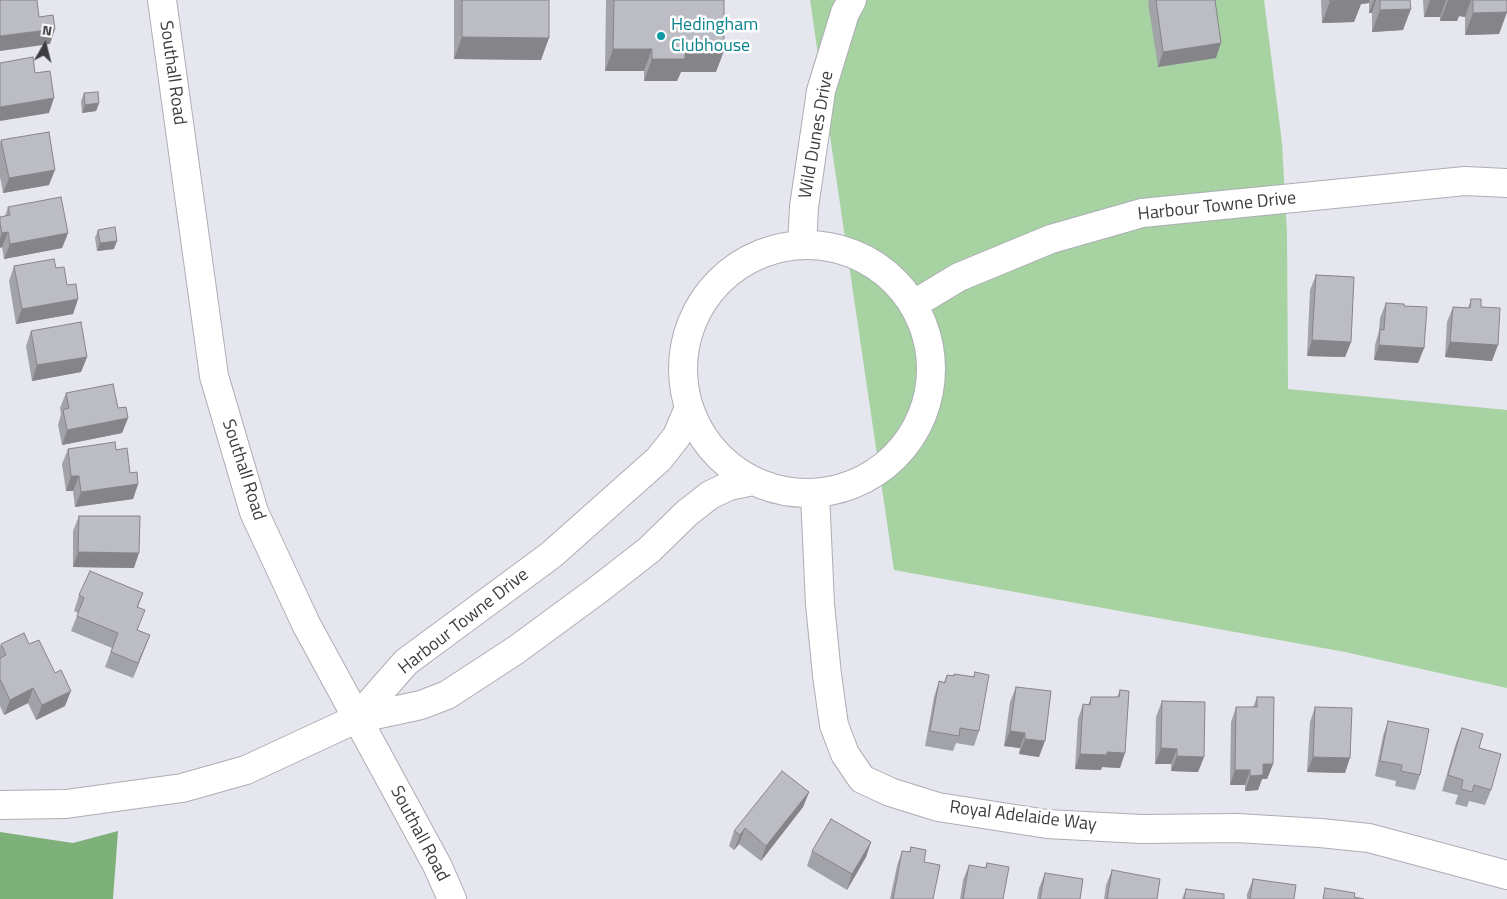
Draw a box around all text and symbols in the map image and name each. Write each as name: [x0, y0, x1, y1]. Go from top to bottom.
place label: Hedingham Clubhouse: [671, 15, 758, 58]
text: N: [41, 19, 53, 41]
street label: Southall Road: [154, 19, 190, 127]
north arrow: [20, 20, 70, 70]
marker: Hedingham Clubhouse: [655, 30, 667, 42]
street label: Wild Dunes Drive: [795, 70, 839, 200]
street label: Harbour Towne Drive: [1137, 188, 1297, 226]
street label: Southall Road: [216, 417, 270, 523]
street label: Harbour Towne Drive: [395, 564, 533, 680]
street label: Southall Road: [385, 783, 453, 885]
street label: Royal Adelaide Way: [948, 797, 1098, 837]

